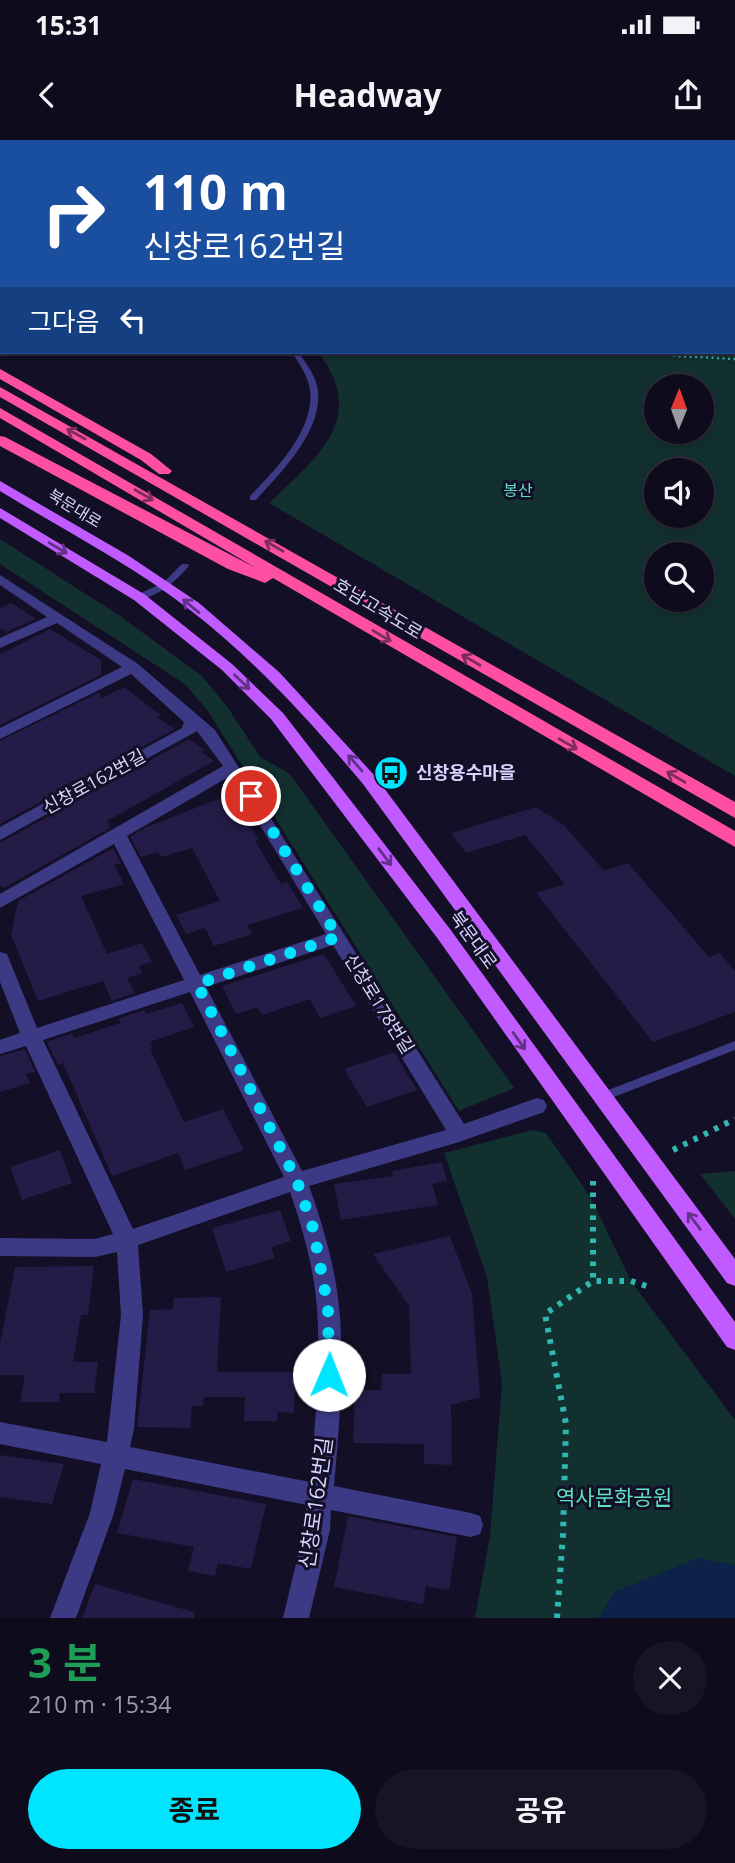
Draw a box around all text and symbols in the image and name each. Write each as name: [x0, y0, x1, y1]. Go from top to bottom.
text: 15:31: [35, 7, 102, 43]
text: Headway: [294, 73, 441, 116]
icon: back: [28, 76, 66, 114]
icon: share: [669, 76, 707, 114]
text: 110 m: [143, 158, 288, 224]
icon: right: [28, 168, 119, 259]
text: 신창로162번길: [143, 224, 345, 267]
icon: left: [114, 301, 152, 339]
text: 그다음: [28, 303, 100, 339]
north arrow: [644, 374, 714, 444]
map controls: [644, 374, 714, 612]
one-way arrow: [66, 427, 86, 441]
button: sound: [644, 458, 714, 528]
park label: 봉산: [503, 479, 533, 501]
street label: 북문대로: [44, 483, 106, 533]
one-way arrow: [133, 489, 154, 502]
one-way arrow: [264, 539, 284, 553]
one-way arrow: [48, 541, 68, 555]
button: search: [644, 542, 714, 612]
street label: 호남고속도로: [330, 572, 427, 644]
one-way arrow: [183, 598, 201, 613]
one-way arrow: [372, 629, 392, 643]
one-way arrow: [461, 653, 481, 667]
one-way arrow: [233, 673, 250, 690]
one-way arrow: [557, 737, 577, 751]
street label: 신창로162번길: [38, 743, 149, 819]
one-way arrow: [347, 754, 363, 772]
bus stop icon: 신창용수마을: [372, 754, 410, 792]
place label: 신창용수마을: [416, 760, 515, 784]
pin: [221, 766, 281, 826]
one-way arrow: [666, 770, 686, 784]
icon: arrive: [232, 777, 270, 815]
one-way arrow: [378, 848, 393, 866]
street label: 북문대로: [445, 906, 503, 973]
street label: 신창로178번길: [340, 949, 420, 1058]
one-way arrow: [512, 1031, 526, 1050]
one-way arrow: [687, 1213, 702, 1231]
position arrow: [292, 1338, 366, 1412]
street label: 신창로162번길: [292, 1435, 338, 1570]
park label: 역사문화공원: [556, 1483, 672, 1511]
text: 3 분: [28, 1633, 102, 1690]
button: close: [633, 1641, 707, 1715]
text: 210 m · 15:34: [28, 1688, 171, 1720]
button: 종료: [28, 1769, 361, 1849]
button: 공유: [375, 1769, 707, 1849]

